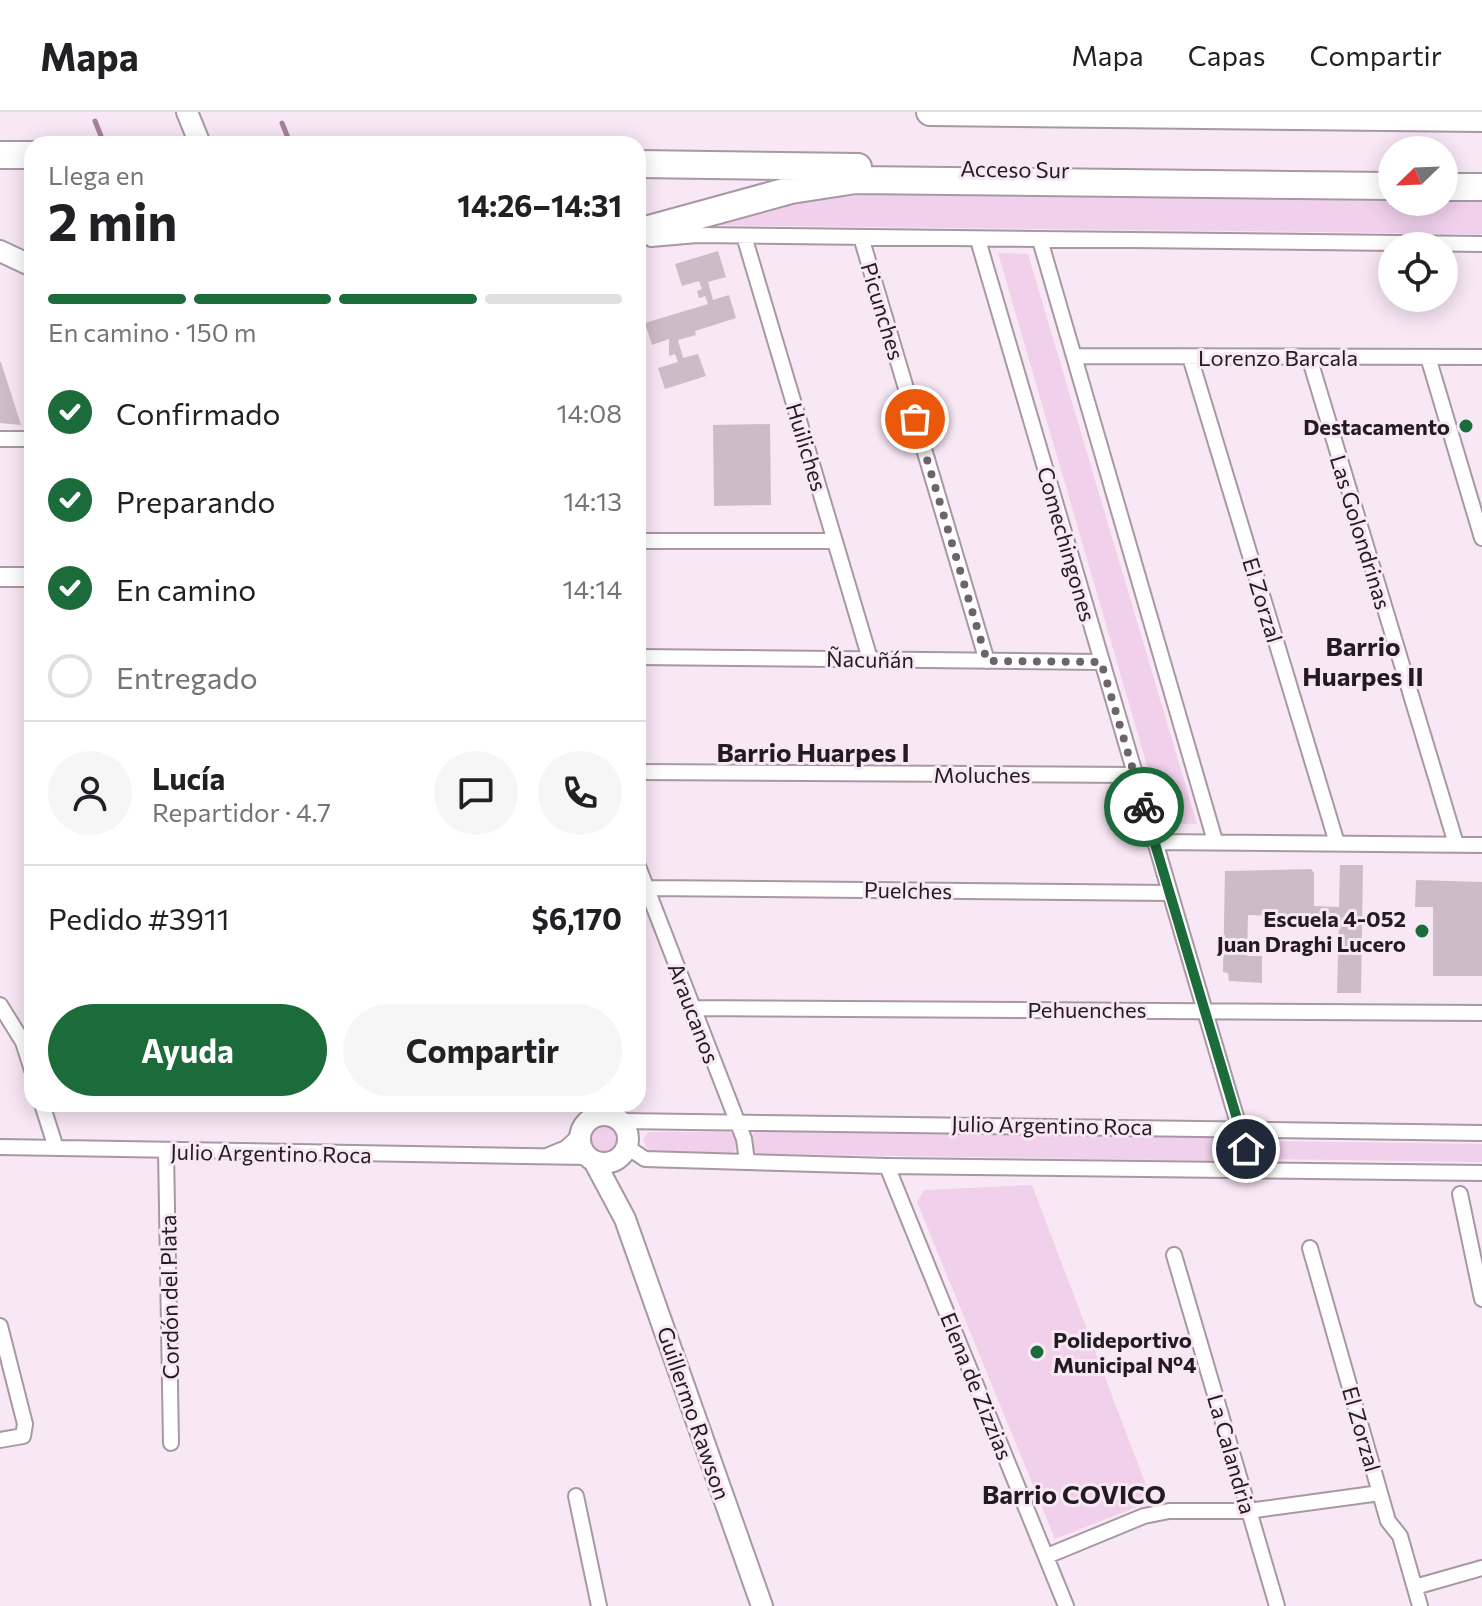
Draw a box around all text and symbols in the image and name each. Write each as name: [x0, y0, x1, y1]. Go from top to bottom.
text: Mapa: [40, 32, 139, 79]
text: Mapa: [1071, 38, 1144, 72]
text: Capas: [1188, 38, 1265, 72]
text: Compartir: [1309, 38, 1442, 72]
north arrow: [1378, 136, 1458, 216]
map controls: [1378, 136, 1458, 312]
street label: Acceso Sur: [960, 155, 1070, 183]
text: Llega en: [48, 159, 144, 190]
text: 14:26–14:31: [457, 186, 622, 223]
text: 2 min: [48, 188, 177, 252]
button: locate: [1378, 232, 1458, 312]
street label: Picunches: [855, 259, 911, 363]
text: En camino · 150 m: [48, 316, 256, 347]
street label: Lorenzo Barcala: [1198, 344, 1358, 371]
pin: [881, 385, 949, 453]
icon: check: [48, 390, 92, 434]
text: Confirmado: [116, 394, 280, 431]
text: 14:08: [556, 397, 622, 428]
icon: bag: [893, 397, 937, 441]
street label: Huiliches: [781, 400, 833, 494]
place label: Destacamento: [1303, 413, 1450, 440]
marker: Destacamento: [1457, 417, 1475, 435]
street label: Las Golondrinas: [1325, 451, 1397, 613]
street label: Comechingones: [1032, 463, 1102, 625]
icon: check: [48, 478, 92, 522]
text: Preparando: [116, 482, 275, 519]
text: 14:13: [563, 485, 622, 516]
street label: El Zorzal: [1237, 554, 1289, 646]
icon: check: [48, 566, 92, 610]
text: En camino: [116, 570, 256, 607]
text: 14:14: [562, 573, 622, 604]
district label: Barrio Huarpes II: [1302, 630, 1424, 691]
street label: Ñacuñán: [826, 645, 914, 673]
text: Entregado: [116, 658, 258, 695]
district label: Barrio Huarpes I: [716, 736, 910, 767]
button: person: [48, 751, 132, 835]
button: chat: [434, 751, 518, 835]
button: phone: [538, 751, 622, 835]
text: Lucía: [152, 759, 225, 796]
street label: Moluches: [933, 761, 1031, 788]
courier: [1104, 767, 1184, 847]
icon: bike: [1122, 785, 1166, 829]
text: Repartidor · 4.7: [152, 796, 331, 827]
street label: Puelches: [864, 876, 952, 904]
text: Pedido #3911: [48, 899, 230, 936]
text: $6,170: [532, 899, 622, 936]
place label: Escuela 4-052 Juan Draghi Lucero: [1217, 905, 1406, 957]
marker: Escuela 4-052 Juan Draghi Lucero: [1413, 922, 1431, 940]
street label: Araucanos: [662, 959, 726, 1067]
street label: Pehuenches: [1027, 996, 1147, 1023]
button: Ayuda: [48, 1004, 327, 1096]
button: Compartir: [343, 1004, 622, 1096]
street label: Julio Argentino Roca: [951, 1110, 1153, 1140]
pin: [1212, 1115, 1280, 1183]
icon: home: [1224, 1127, 1268, 1171]
street label: Julio Argentino Roca: [170, 1138, 372, 1168]
street label: Cordón del Plata: [154, 1214, 184, 1380]
street label: Elena de Zizzias: [935, 1308, 1019, 1464]
street label: Guillermo Rawson: [652, 1323, 736, 1503]
place label: Polideportivo Municipal Nº4: [1053, 1326, 1197, 1378]
marker: Polideportivo Municipal Nº4: [1028, 1343, 1046, 1361]
street label: El Zorzal: [1337, 1383, 1387, 1475]
street label: La Calandria: [1202, 1391, 1262, 1517]
district label: Barrio COVICO: [982, 1478, 1166, 1509]

